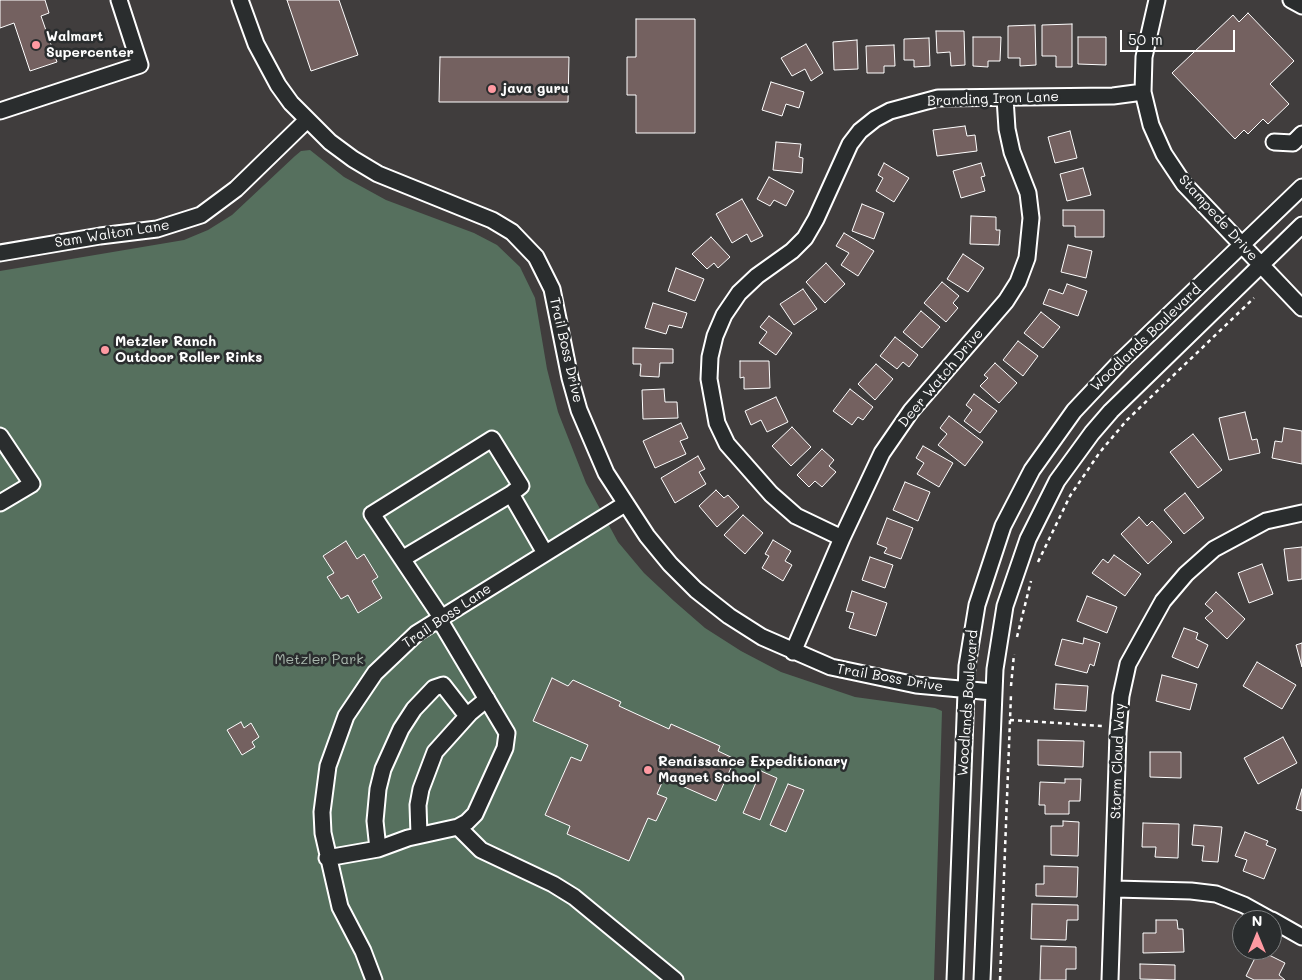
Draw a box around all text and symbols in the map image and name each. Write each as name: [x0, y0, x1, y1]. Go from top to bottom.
scale bar: [1122, 20, 1237, 52]
place label: Walmart Supercenter: [46, 29, 134, 62]
text: 50 m: [1128, 29, 1163, 49]
marker: Walmart Supercenter: [30, 39, 42, 51]
place label: java guru: [502, 81, 569, 97]
marker: java guru: [486, 83, 498, 95]
street label: Branding Iron Lane: [927, 88, 1059, 110]
street label: Stampede Drive: [1175, 171, 1261, 265]
street label: Sam Walton Lane: [53, 217, 171, 251]
street label: Woodlands Boulevard: [1087, 281, 1205, 395]
street label: Trail Boss Drive: [546, 296, 586, 404]
street label: Deer Watch Drive: [895, 325, 987, 431]
place label: Metzler Ranch Outdoor Roller Rinks: [115, 334, 262, 367]
marker: Metzler Ranch Outdoor Roller Rinks: [99, 344, 111, 356]
street label: Trail Boss Lane: [399, 580, 495, 652]
street label: Woodlands Boulevard: [955, 629, 981, 777]
park label: Metzler Park: [274, 652, 364, 668]
street label: Trail Boss Drive: [835, 660, 945, 696]
street label: Storm Cloud Way: [1108, 703, 1128, 819]
place label: Renaissance Expeditionary Magnet School: [658, 754, 848, 786]
marker: Renaissance Expeditionary Magnet School: [642, 764, 654, 776]
north arrow: [1232, 910, 1282, 960]
text: N: [1252, 911, 1262, 930]

